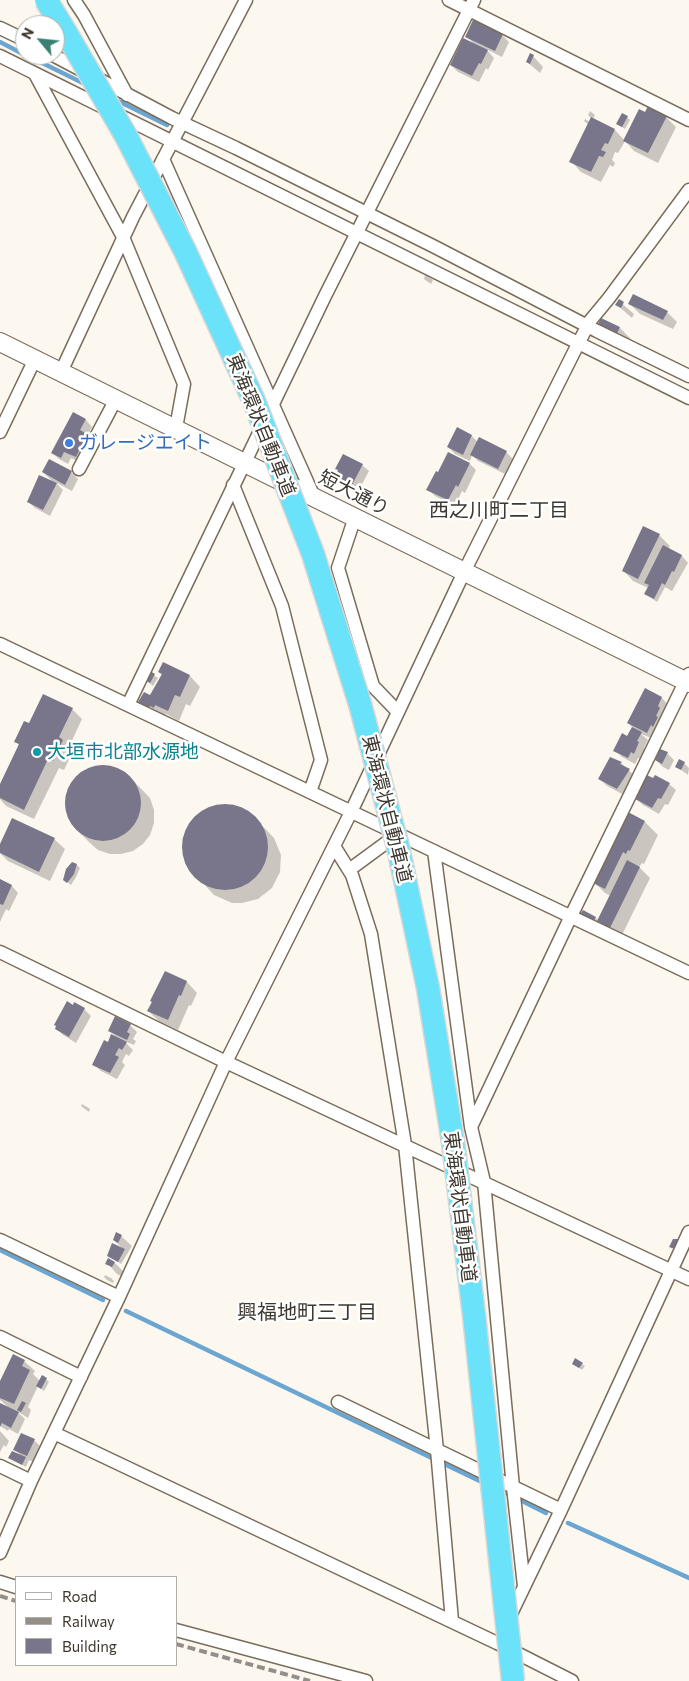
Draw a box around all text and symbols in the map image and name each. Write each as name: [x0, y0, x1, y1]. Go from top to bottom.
north arrow: [15, 15, 65, 65]
text: N: [17, 25, 37, 42]
street label: 東海環状自動車道: [222, 350, 300, 500]
place label: ガレージエイト: [79, 432, 212, 454]
marker: ガレージエイト: [63, 437, 75, 449]
street label: 短大通り: [315, 466, 393, 520]
district label: 西之川町二丁目: [429, 498, 569, 522]
street label: 東海環状自動車道: [358, 732, 416, 886]
place label: 大垣市北部水源地: [47, 741, 199, 763]
marker: 大垣市北部水源地: [31, 746, 43, 758]
street label: 東海環状自動車道: [439, 1130, 481, 1284]
district label: 興福地町三丁目: [237, 1300, 377, 1324]
legend: [15, 1576, 178, 1666]
text: Road: [62, 1587, 97, 1605]
text: Railway: [62, 1612, 115, 1630]
text: Building: [62, 1637, 117, 1655]

